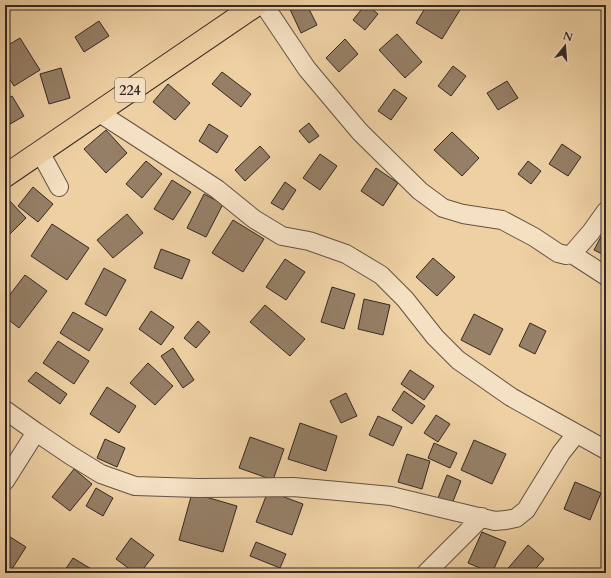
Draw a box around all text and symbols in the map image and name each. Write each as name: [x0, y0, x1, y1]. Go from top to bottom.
north arrow: [545, 26, 585, 66]
text: N: [561, 28, 575, 46]
road number: 224: [115, 78, 145, 102]

